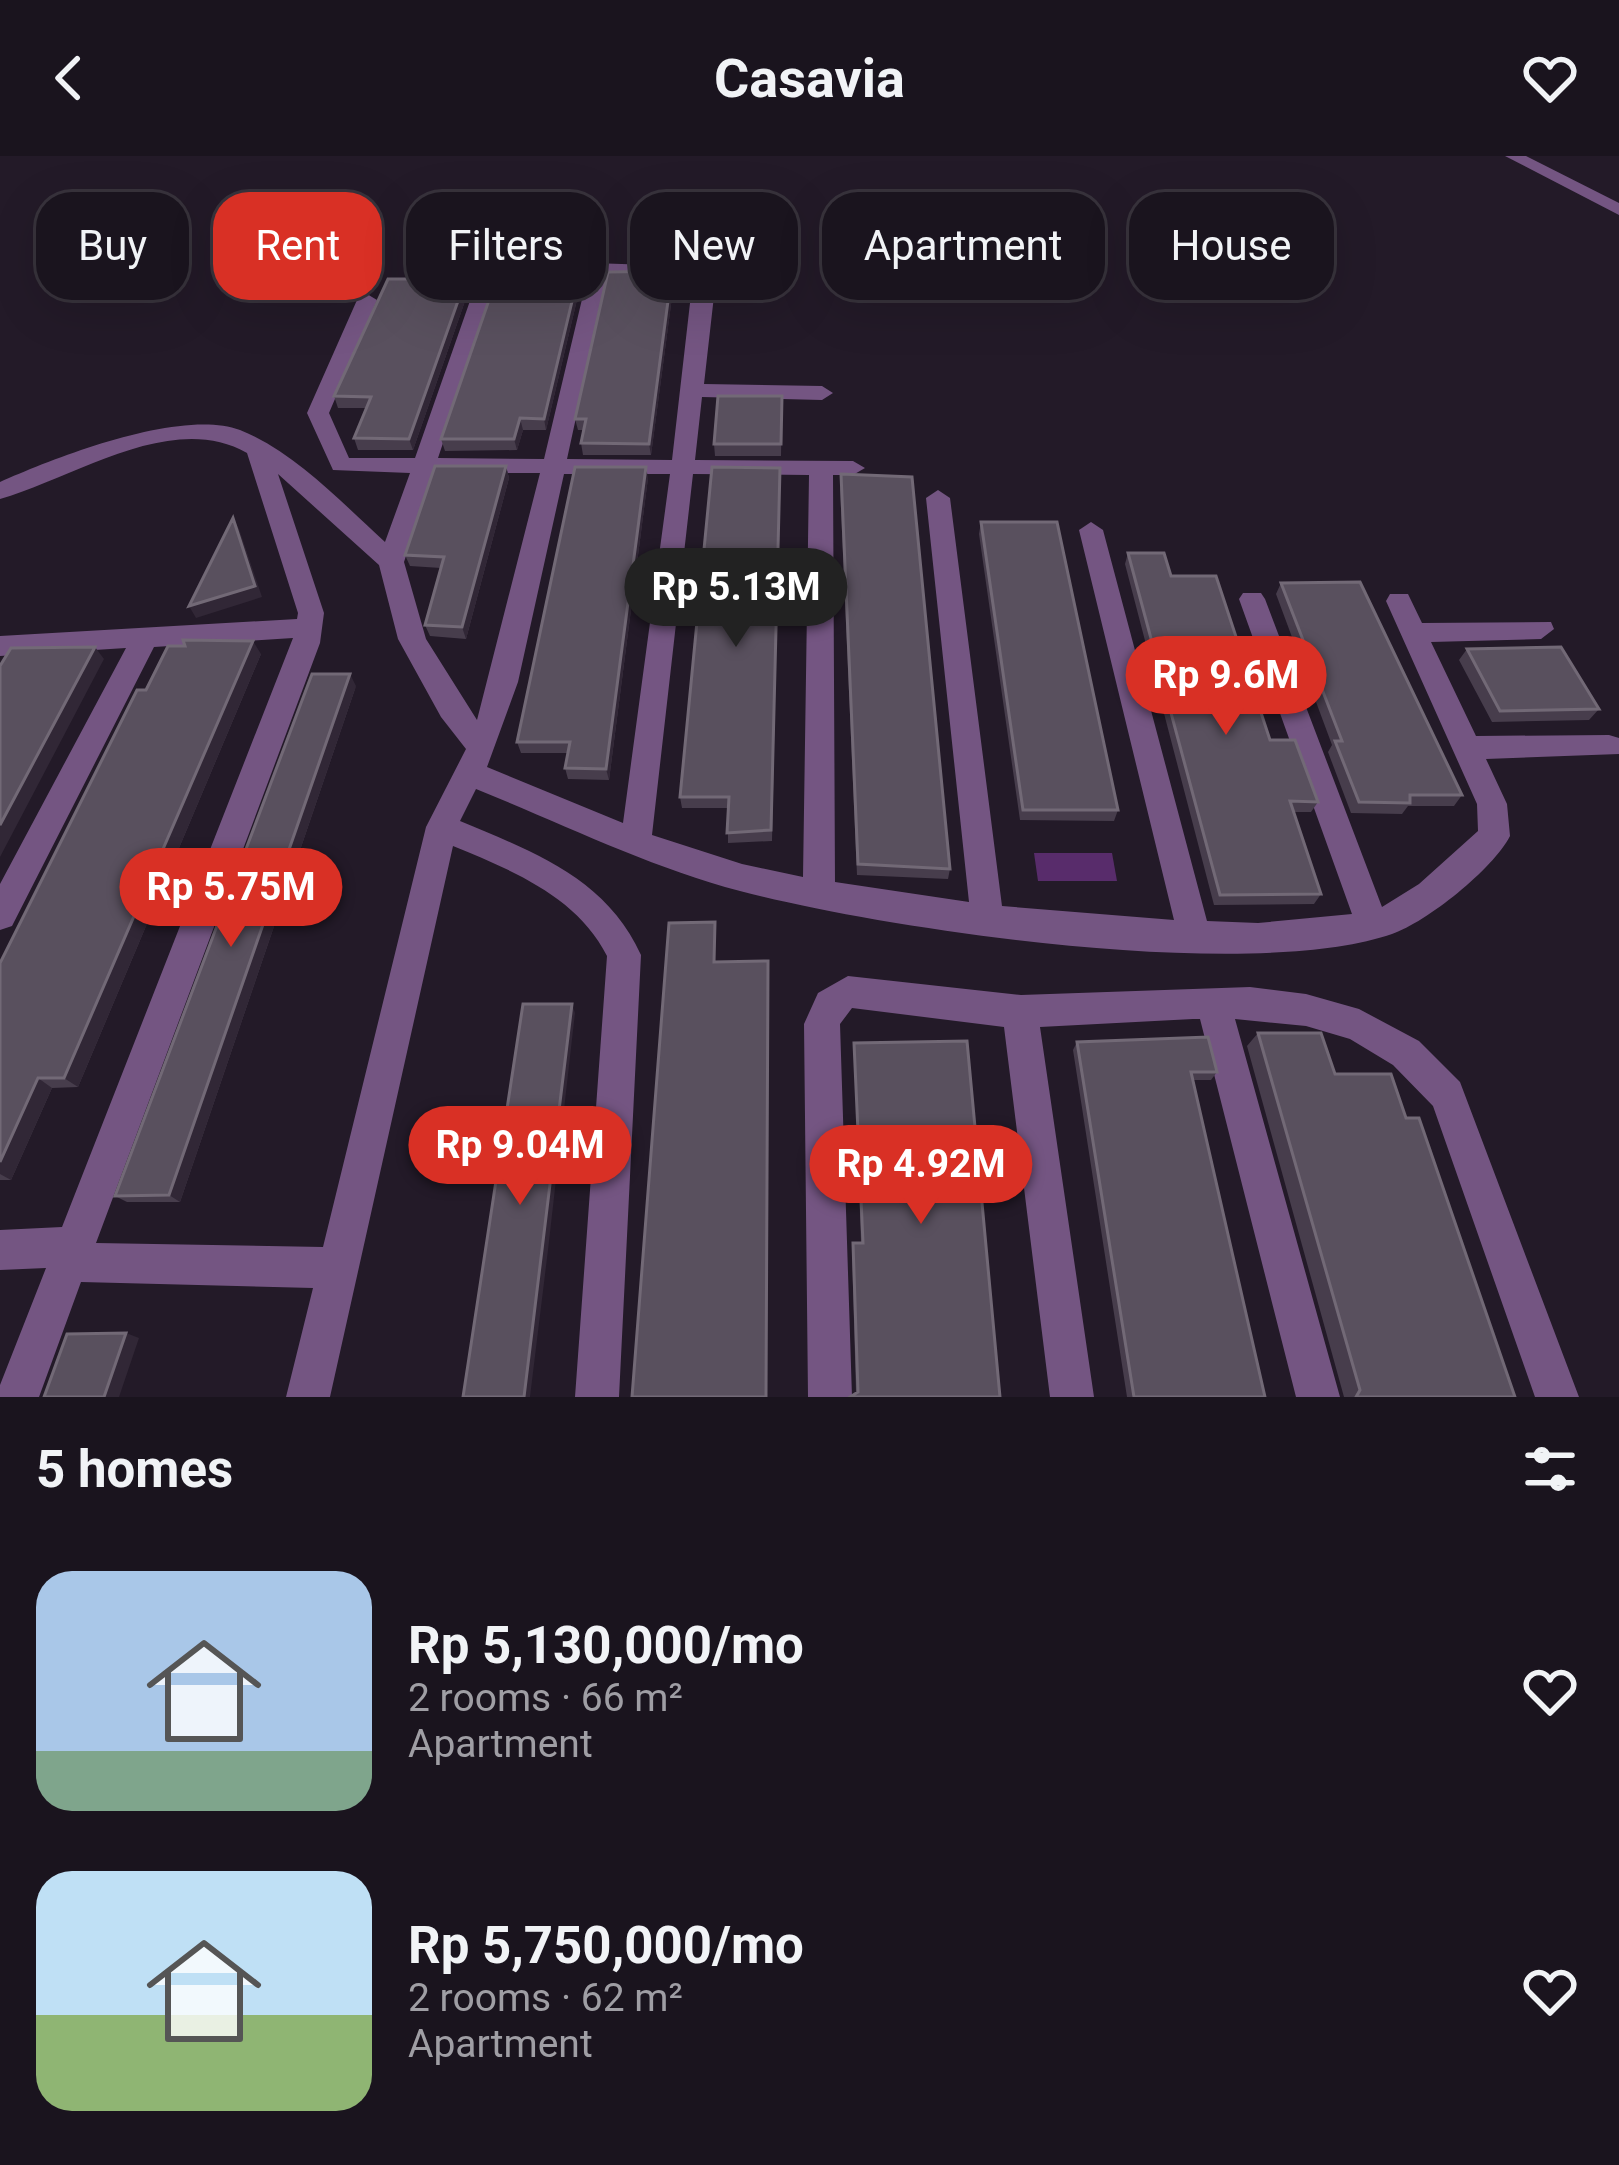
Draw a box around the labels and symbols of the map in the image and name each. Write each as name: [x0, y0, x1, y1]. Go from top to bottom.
pin: Rp 5.13M: [612, 548, 860, 650]
pin: Rp 9.6M: [1115, 636, 1337, 738]
pin: Rp 5.75M: [107, 848, 355, 950]
pin: Rp 9.04M: [396, 1106, 644, 1208]
pin: Rp 4.92M: [797, 1125, 1045, 1227]

